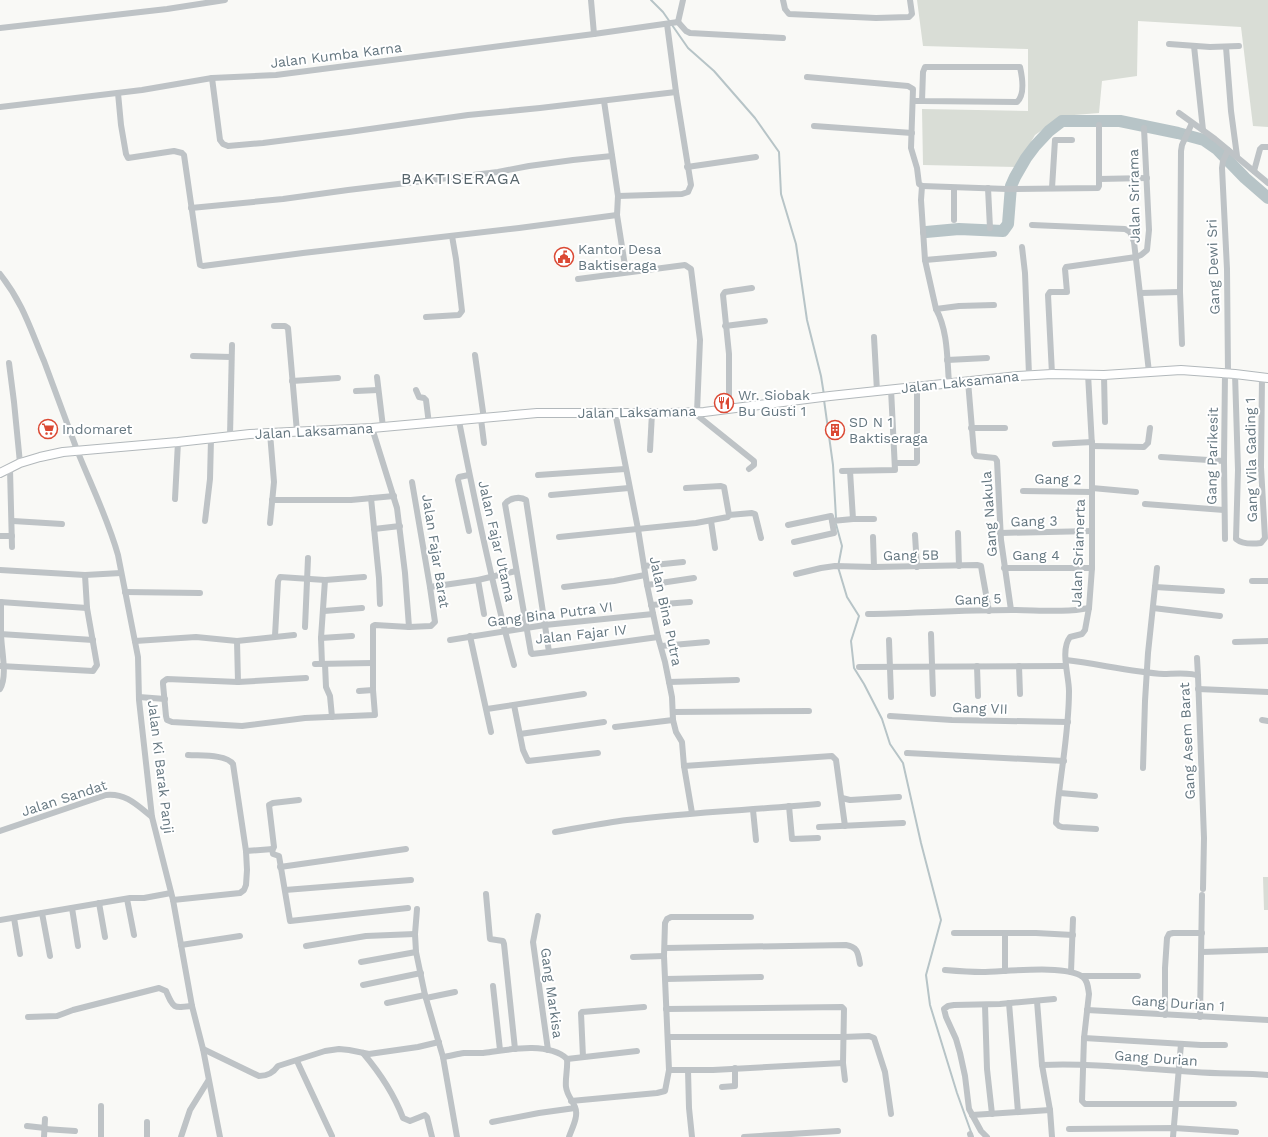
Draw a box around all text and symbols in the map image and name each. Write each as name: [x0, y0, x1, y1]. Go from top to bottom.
street label: Jalan Kumba Karna: [269, 39, 403, 71]
street label: Jalan Srirama: [1125, 149, 1143, 243]
district label: BAKTISERAGA: [401, 169, 521, 188]
street label: Gang Dewi Sri: [1203, 219, 1223, 315]
place label: Kantor Desa Baktiseraga: [578, 241, 661, 273]
public building icon: Kantor Desa Baktiseraga: [553, 246, 575, 268]
street label: Jalan Laksamana: [900, 368, 1020, 396]
place label: Wr. Siobak Bu Gusti 1: [738, 387, 810, 419]
restaurant icon: Wr. Siobak Bu Gusti 1: [713, 392, 735, 414]
street label: Gang Vila Gading 1: [1242, 398, 1260, 522]
street label: Jalan Laksamana: [578, 403, 696, 421]
street label: Gang Parikesit: [1203, 407, 1221, 505]
place label: SD N 1 Baktiseraga: [849, 414, 928, 446]
supermarket icon: Indomaret: [37, 418, 59, 440]
building icon: SD N 1 Baktiseraga: [824, 419, 846, 441]
street label: Jalan Laksamana: [254, 420, 374, 442]
place label: Indomaret: [62, 421, 133, 437]
street label: Gang Nakula: [978, 471, 1000, 557]
street label: Gang 2: [1034, 471, 1082, 487]
street label: Jalan Fajar Utama: [475, 479, 519, 603]
street label: Jalan Fajar Barat: [419, 493, 453, 609]
street label: Jalan Sriamerta: [1068, 499, 1088, 607]
street label: Gang 3: [1010, 513, 1058, 529]
street label: Gang 5B: [883, 547, 939, 563]
street label: Gang 4: [1012, 547, 1060, 563]
street label: Jalan Bina Putra: [647, 555, 685, 667]
street label: Gang 5: [954, 590, 1002, 608]
street label: Gang Bina Putra VI: [486, 598, 614, 630]
street label: Jalan Fajar IV: [534, 621, 628, 647]
street label: Gang Asem Barat: [1176, 682, 1198, 800]
street label: Jalan Ki Barak Panji: [145, 699, 177, 835]
street label: Gang VII: [952, 699, 1008, 717]
street label: Jalan Sandat: [19, 777, 109, 819]
street label: Gang Markisa: [538, 947, 566, 1039]
street label: Gang Durian 1: [1131, 992, 1225, 1014]
street label: Gang Durian: [1114, 1047, 1198, 1069]

